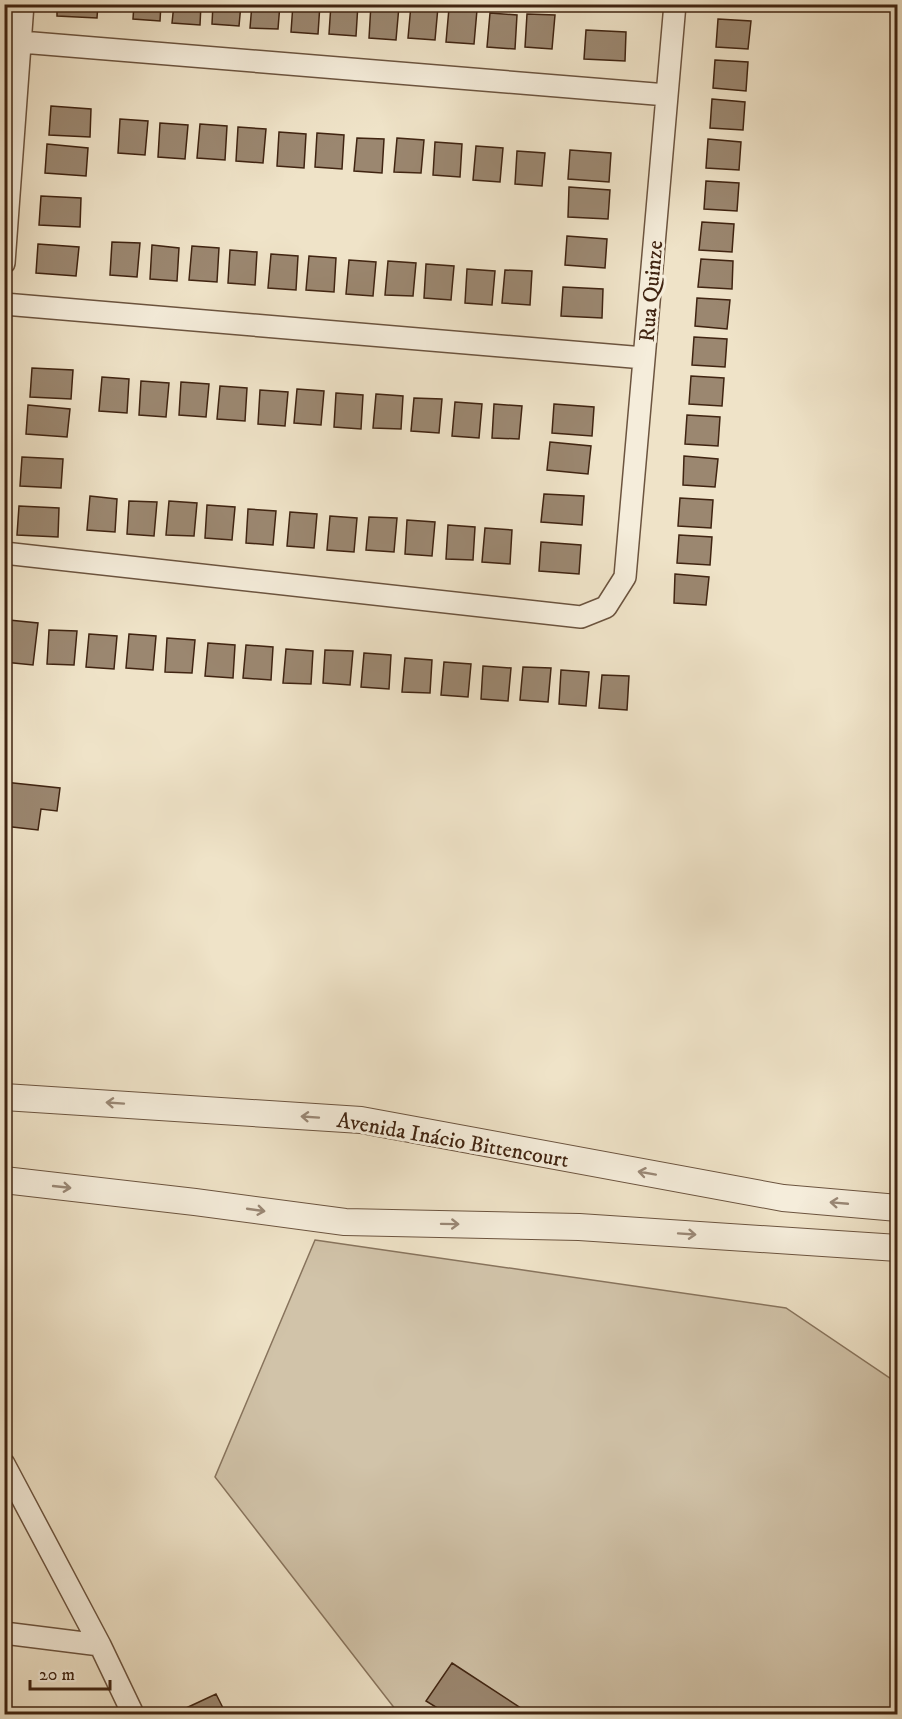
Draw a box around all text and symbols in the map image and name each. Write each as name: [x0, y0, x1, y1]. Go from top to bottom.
street label: Rua Quinze: [634, 239, 669, 343]
one-way arrow: [106, 1097, 126, 1108]
street label: Avenida Inácio Bittencourt: [335, 1107, 571, 1174]
one-way arrow: [300, 1111, 320, 1122]
one-way arrow: [637, 1167, 657, 1178]
one-way arrow: [52, 1182, 72, 1193]
one-way arrow: [830, 1197, 850, 1208]
one-way arrow: [246, 1204, 266, 1215]
one-way arrow: [440, 1218, 460, 1230]
one-way arrow: [677, 1228, 697, 1239]
scale bar: [30, 1653, 110, 1691]
text: 20 m: [39, 1664, 75, 1686]

